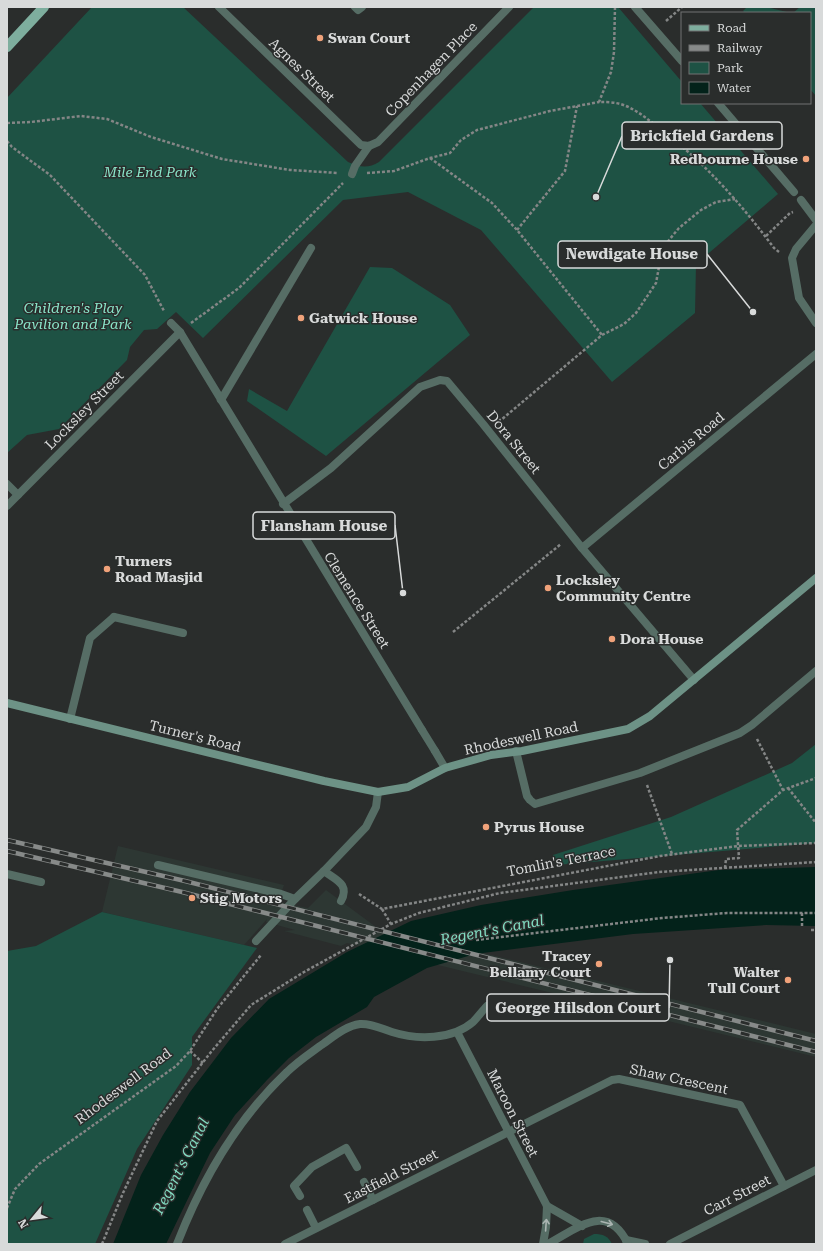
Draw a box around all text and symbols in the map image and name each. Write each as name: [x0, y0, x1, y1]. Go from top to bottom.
legend: [681, 12, 811, 104]
street label: Copenhagen Place: [382, 18, 480, 120]
text: Road: [717, 21, 747, 35]
place label: Swan Court: [328, 30, 410, 46]
marker: Swan Court: [315, 33, 325, 43]
street label: Agnes Street: [266, 35, 338, 105]
text: Railway: [717, 41, 763, 55]
text: Park: [717, 61, 744, 75]
text: Water: [717, 81, 751, 95]
callout: Brickfield Gardens: [622, 122, 782, 149]
text: Brickfield Gardens: [630, 127, 774, 145]
place label: Redbourne House: [670, 151, 798, 167]
marker: Redbourne House: [801, 154, 811, 164]
park label: Mile End Park: [103, 164, 197, 180]
callout: Newdigate House: [558, 241, 707, 268]
text: Newdigate House: [566, 245, 698, 263]
park label: Children's Play Pavilion and Park: [13, 300, 132, 332]
place label: Gatwick House: [309, 310, 417, 326]
marker: Gatwick House: [296, 313, 306, 323]
street label: Locksley Street: [41, 367, 127, 453]
street label: Dora Street: [484, 407, 544, 477]
street label: Carbis Road: [655, 409, 727, 473]
callout: Flansham House: [253, 512, 395, 539]
text: Flansham House: [261, 517, 387, 535]
street label: Clemence Street: [321, 549, 393, 651]
place label: Turners Road Masjid: [115, 553, 203, 585]
marker: Turners Road Masjid: [102, 564, 112, 574]
place label: Locksley Community Centre: [556, 572, 691, 604]
marker: Locksley Community Centre: [543, 583, 553, 593]
place label: Dora House: [620, 631, 703, 647]
marker: Dora House: [607, 634, 617, 644]
street label: Turner's Road: [148, 717, 243, 755]
street label: Rhodeswell Road: [463, 718, 579, 758]
place label: Pyrus House: [494, 819, 584, 835]
marker: Pyrus House: [481, 822, 491, 832]
street label: Tomlin's Terrace: [505, 843, 617, 879]
place label: Stig Motors: [200, 890, 282, 906]
marker: Stig Motors: [187, 893, 197, 903]
water label: Regent's Canal: [438, 911, 546, 949]
place label: Tracey Bellamy Court: [489, 948, 592, 980]
marker: Tracey Bellamy Court: [594, 959, 604, 969]
place label: Walter Tull Court: [707, 964, 781, 996]
marker: Walter Tull Court: [783, 975, 793, 985]
callout: George Hilsdon Court: [487, 994, 669, 1021]
text: George Hilsdon Court: [495, 999, 661, 1017]
street label: Rhodeswell Road: [72, 1045, 174, 1127]
street label: Shaw Crescent: [628, 1061, 730, 1097]
street label: Maroon Street: [484, 1066, 542, 1160]
water label: Regent's Canal: [149, 1114, 213, 1218]
street label: Eastfield Street: [342, 1146, 440, 1206]
street label: Carr Street: [701, 1171, 773, 1219]
north arrow: [12, 1199, 52, 1239]
text: N: [16, 1216, 31, 1230]
one-way arrow: [542, 1219, 549, 1232]
one-way arrow: [601, 1220, 614, 1227]

